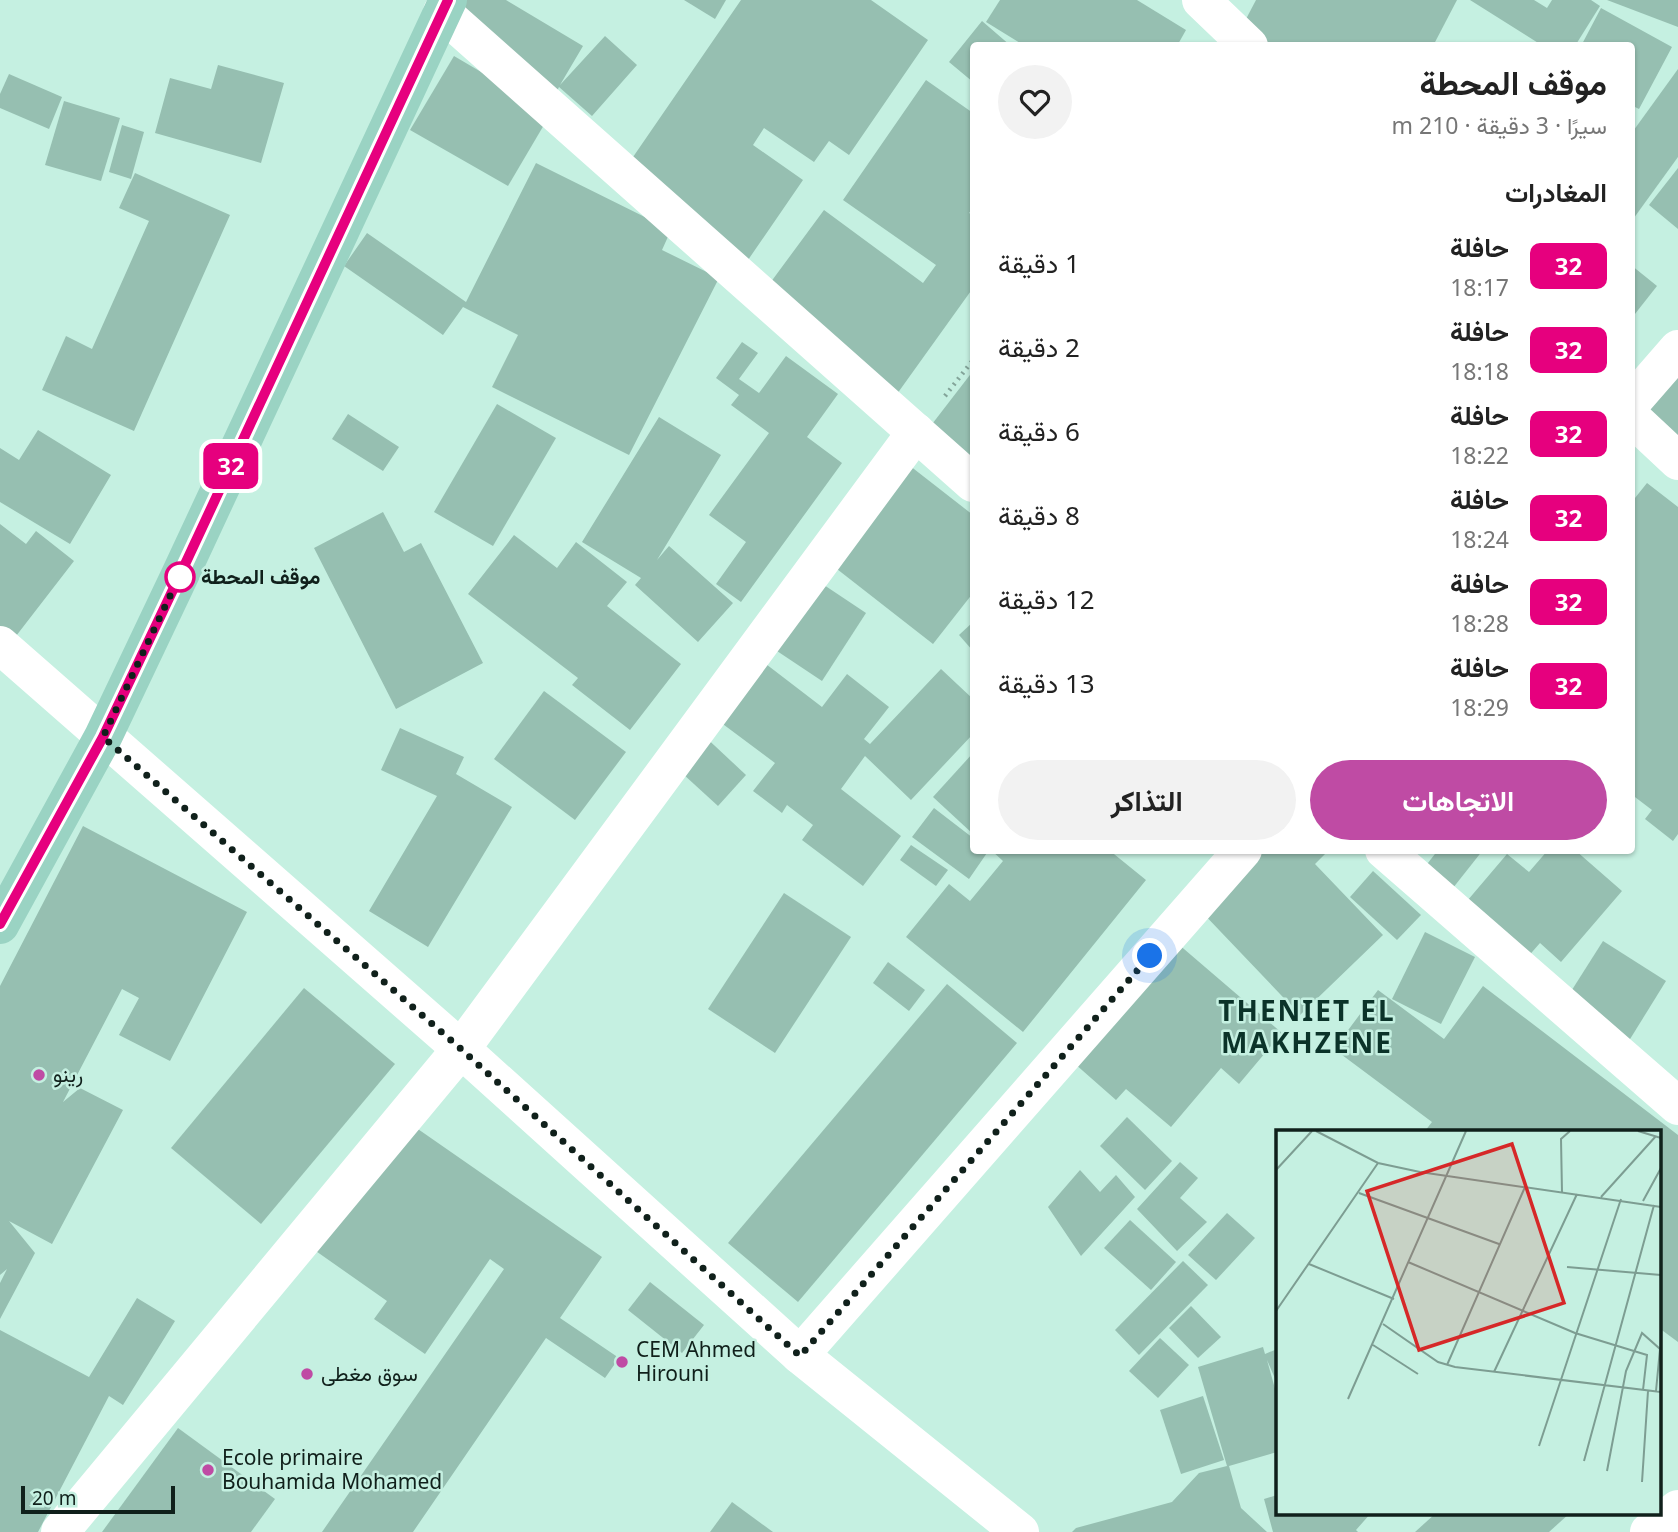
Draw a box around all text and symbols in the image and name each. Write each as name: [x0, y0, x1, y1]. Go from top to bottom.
text: موقف المحطة: [1419, 60, 1607, 105]
button: heart: [998, 65, 1072, 139]
text: سيرًا · 3 دقيقة · 210 m: [1391, 109, 1607, 141]
text: المغادرات: [1505, 174, 1607, 210]
text: حافلة: [1450, 229, 1509, 265]
text: 1 دقيقة: [998, 245, 1080, 281]
text: 32: [1555, 249, 1582, 282]
text: 18:17: [1450, 271, 1509, 303]
text: حافلة: [1450, 313, 1509, 349]
text: 2 دقيقة: [998, 329, 1080, 365]
text: 32: [1555, 333, 1582, 366]
text: 18:18: [1450, 355, 1509, 387]
text: حافلة: [1450, 397, 1509, 433]
text: 6 دقيقة: [998, 413, 1080, 449]
text: 32: [1555, 417, 1582, 450]
text: 18:22: [1450, 439, 1509, 471]
line badge: 32: [200, 443, 262, 489]
text: 32: [217, 449, 245, 482]
text: حافلة: [1450, 481, 1509, 517]
text: 8 دقيقة: [998, 497, 1080, 533]
text: 32: [1555, 501, 1582, 534]
text: 18:24: [1450, 523, 1509, 555]
marker: موقف المحطة: [165, 562, 195, 592]
place label: موقف المحطة: [201, 562, 320, 590]
text: حافلة: [1450, 565, 1509, 601]
text: 12 دقيقة: [998, 581, 1095, 617]
text: 32: [1555, 585, 1582, 618]
text: 18:28: [1450, 607, 1509, 639]
text: حافلة: [1450, 649, 1509, 685]
text: 13 دقيقة: [998, 665, 1095, 701]
text: 32: [1555, 669, 1582, 702]
text: 18:29: [1450, 691, 1509, 723]
button: التذاكر: [998, 760, 1296, 840]
button: الاتجاهات: [1310, 760, 1607, 840]
your location: [1132, 938, 1167, 973]
district label: THENIET EL MAKHZENE: [1218, 991, 1396, 1061]
place label: رينو: [53, 1060, 83, 1088]
marker: رينو: [31, 1067, 47, 1083]
inset map: [1276, 1130, 1660, 1514]
place label: CEM Ahmed Hirouni: [636, 1335, 756, 1387]
marker: CEM Ahmed Hirouni: [614, 1354, 630, 1370]
place label: سوق مغطى: [321, 1359, 418, 1387]
marker: سوق مغطى: [299, 1366, 315, 1382]
place label: Ecole primaire Bouhamida Mohamed: [222, 1443, 442, 1495]
marker: Ecole primaire Bouhamida Mohamed: [200, 1462, 216, 1478]
scale bar: [21, 1483, 175, 1515]
text: 20 m: [32, 1485, 76, 1511]

